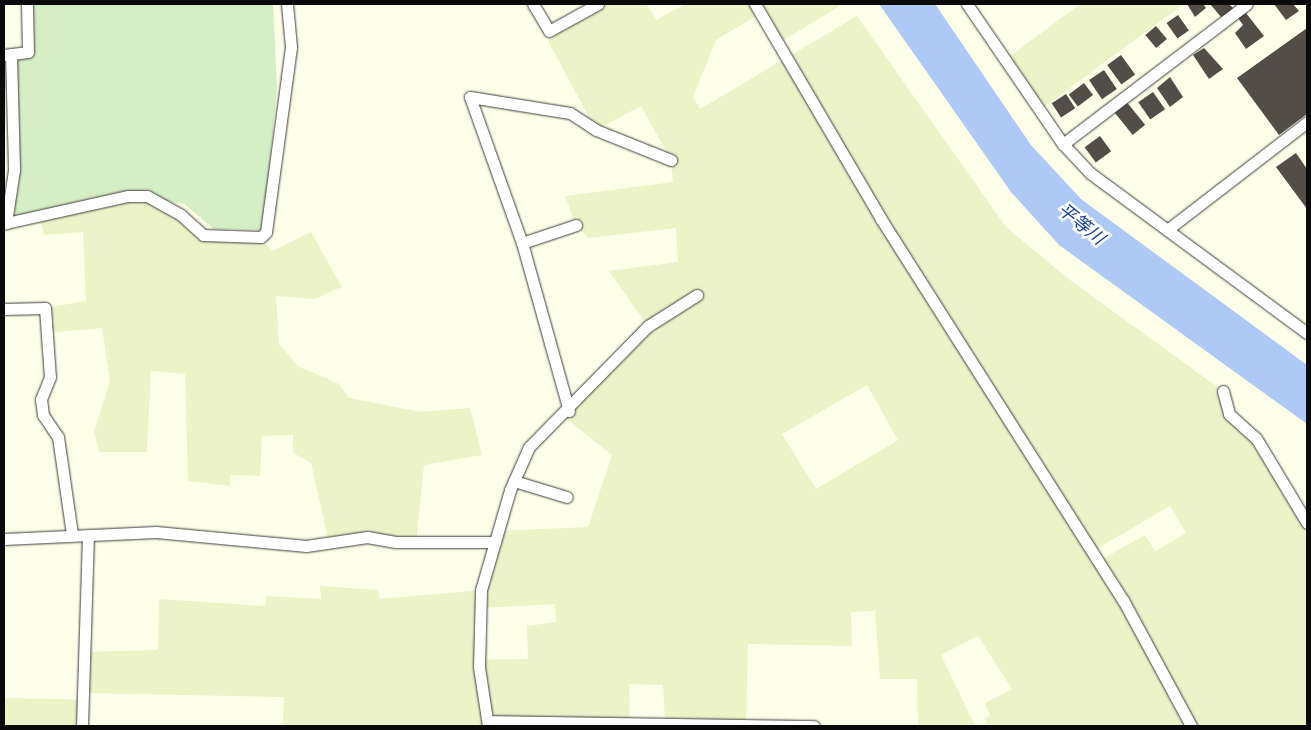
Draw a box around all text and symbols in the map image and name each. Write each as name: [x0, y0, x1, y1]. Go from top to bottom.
water label: 平等川: [1053, 199, 1109, 249]

